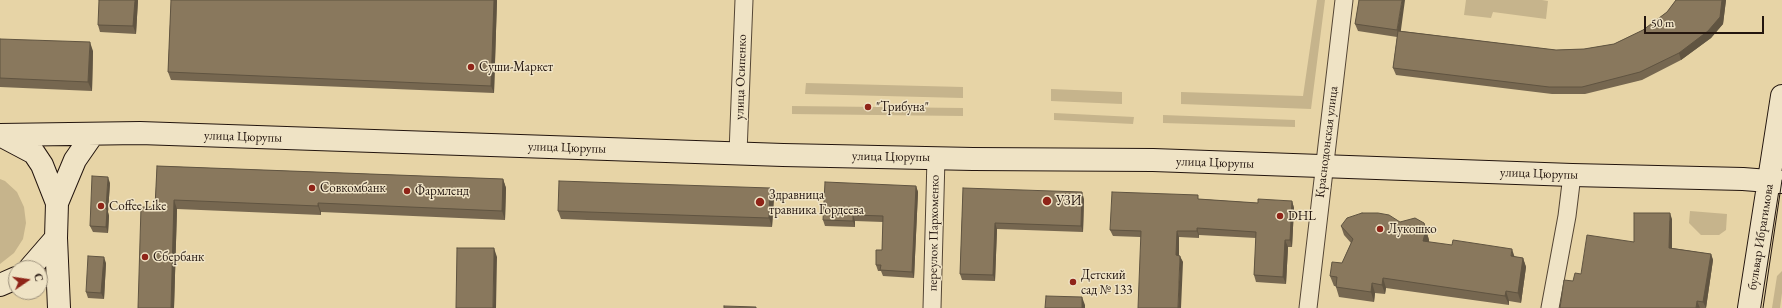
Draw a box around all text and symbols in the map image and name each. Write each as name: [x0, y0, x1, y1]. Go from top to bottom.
scale bar: [1646, 8, 1766, 34]
text: 50 m: [1651, 15, 1674, 31]
street label: улица Осипенко: [732, 34, 750, 120]
place label: Суши-Маркет: [479, 59, 553, 75]
marker: Суши-Маркет: [466, 62, 476, 72]
street label: Краснодонская улица: [1312, 85, 1342, 199]
place label: "Трибуна": [876, 99, 929, 115]
marker: "Трибуна": [863, 102, 873, 112]
street label: улица Цюрупы: [204, 128, 282, 146]
street label: улица Цюрупы: [528, 139, 606, 157]
street label: улица Цюрупы: [852, 149, 930, 165]
street label: улица Цюрупы: [1176, 154, 1254, 172]
street label: улица Цюрупы: [1500, 165, 1578, 183]
street label: переулок Пархоменко: [925, 175, 943, 291]
place label: Совкомбанк: [320, 180, 386, 196]
marker: Совкомбанк: [307, 183, 317, 193]
place label: Фармленд: [415, 183, 469, 199]
street label: бульвар Ибрагимова: [1745, 183, 1777, 291]
marker: Фармленд: [402, 186, 412, 196]
place label: Здравница травника Гордеева: [769, 187, 864, 218]
place label: УЗИ: [1056, 193, 1081, 209]
marker: УЗИ: [1041, 195, 1053, 207]
marker: Здравница травника Гордеева: [754, 196, 766, 208]
place label: Coffee Like: [109, 198, 166, 214]
marker: Coffee Like: [96, 201, 106, 211]
place label: DHL: [1288, 208, 1316, 224]
marker: DHL: [1275, 211, 1285, 221]
place label: Лукошко: [1388, 221, 1437, 237]
marker: Лукошко: [1375, 224, 1385, 234]
place label: Сбербанк: [153, 249, 204, 265]
marker: Сбербанк: [140, 252, 150, 262]
north arrow: [8, 260, 48, 300]
place label: Детский сад № 133: [1081, 267, 1132, 298]
text: С: [31, 272, 46, 283]
marker: Детский сад № 133: [1068, 277, 1078, 287]

